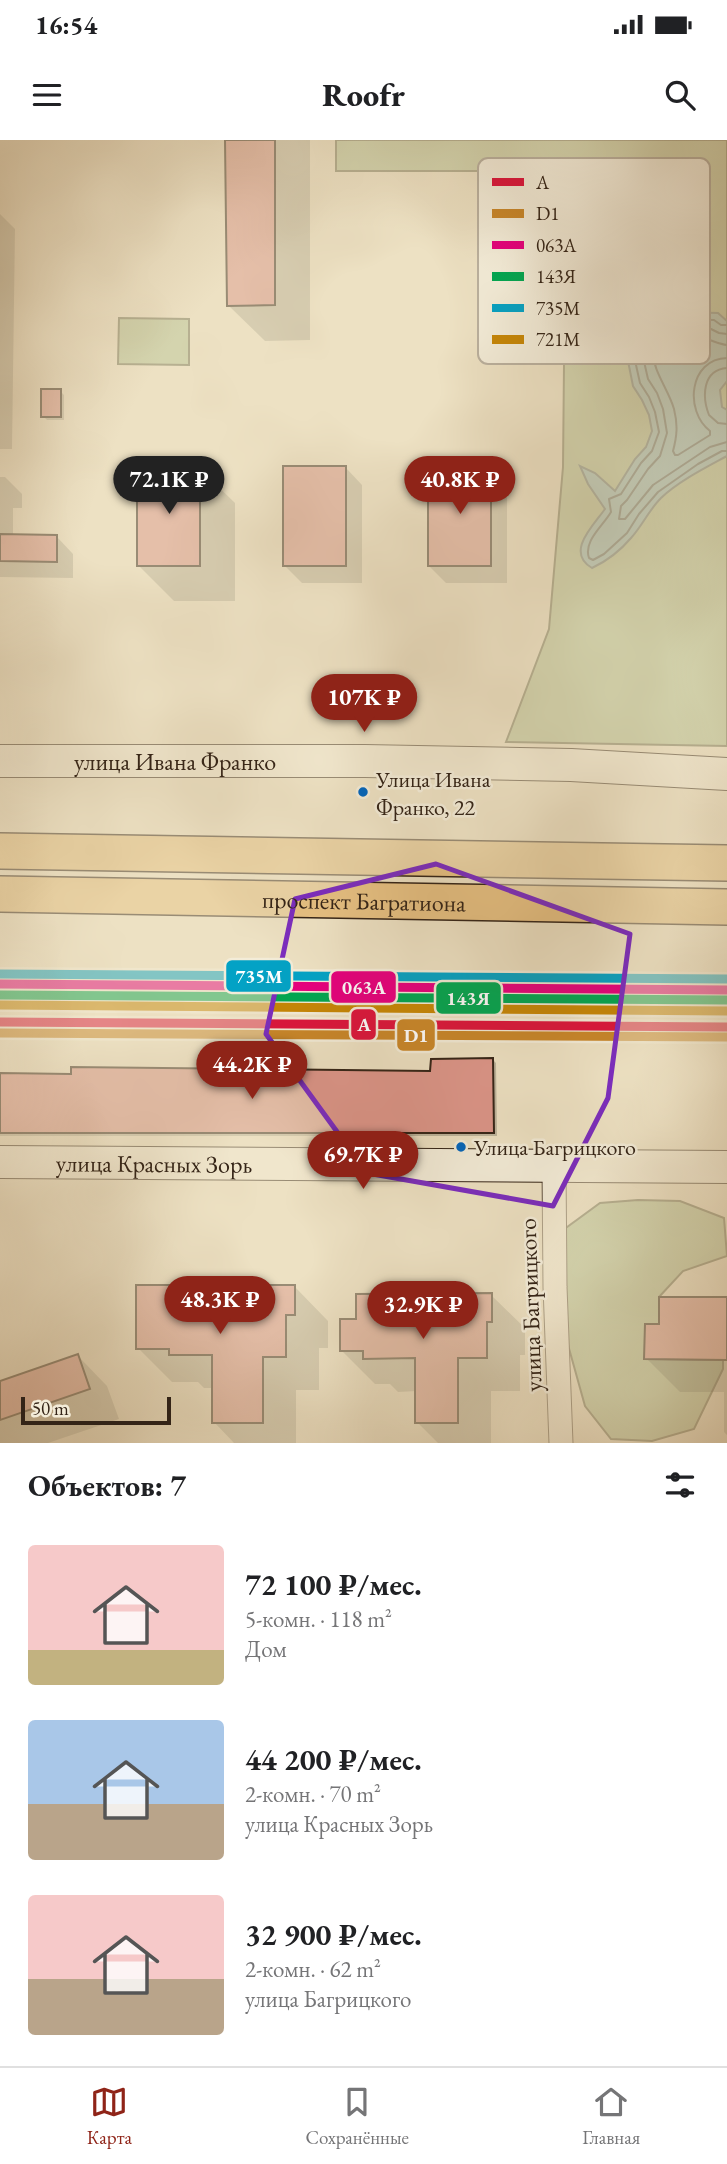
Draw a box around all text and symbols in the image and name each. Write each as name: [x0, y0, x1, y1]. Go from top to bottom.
text: 16:54: [35, 8, 97, 42]
text: Roofr: [322, 74, 405, 116]
icon: menu: [28, 76, 66, 114]
icon: search: [661, 76, 699, 114]
legend: [478, 158, 710, 364]
text: A: [535, 170, 550, 195]
text: D1: [536, 201, 559, 226]
text: 063А: [536, 233, 577, 258]
text: 143Я: [536, 264, 576, 289]
text: 735М: [536, 296, 580, 321]
text: 721М: [536, 327, 580, 352]
pin: 72.1K ₽: [104, 456, 234, 516]
pin: 40.8K ₽: [395, 456, 525, 516]
text: 72.1K ₽: [129, 464, 209, 494]
text: 40.8K ₽: [420, 464, 500, 494]
pin: 107K ₽: [307, 674, 421, 734]
text: 107K ₽: [327, 682, 401, 712]
street label: улица Ивана Франко: [74, 746, 276, 777]
place label: Улица Ивана Франко, 22: [375, 765, 491, 822]
marker: Улица Ивана Франко, 22: [356, 785, 370, 799]
street label: проспект Багратиона: [262, 883, 466, 918]
line badge: 735М: [225, 959, 292, 993]
text: 735М: [235, 964, 283, 989]
line badge: 063А: [330, 970, 397, 1004]
text: 063А: [342, 975, 386, 1000]
line badge: 143Я: [435, 981, 502, 1015]
text: 143Я: [446, 986, 490, 1011]
line badge: A: [350, 1008, 377, 1041]
text: A: [356, 1012, 371, 1037]
line badge: D1: [396, 1018, 436, 1052]
text: D1: [404, 1023, 428, 1048]
pin: 44.2K ₽: [187, 1042, 317, 1101]
text: 44.2K ₽: [212, 1049, 292, 1079]
pin: 69.7K ₽: [298, 1132, 428, 1191]
place label: Улица Багрицкого: [473, 1133, 636, 1162]
text: 69.7K ₽: [323, 1139, 403, 1169]
marker: Улица Багрицкого: [454, 1140, 468, 1154]
street label: улица Красных Зорь: [56, 1147, 252, 1179]
street label: улица Багрицкого: [511, 1218, 549, 1392]
pin: 48.3K ₽: [155, 1276, 285, 1336]
pin: 32.9K ₽: [358, 1282, 488, 1341]
text: 48.3K ₽: [180, 1284, 260, 1314]
text: 32.9K ₽: [383, 1289, 463, 1319]
scale bar: [21, 1394, 172, 1426]
text: 50 m: [32, 1396, 69, 1421]
text: Объектов: 7: [28, 1466, 186, 1505]
icon: filters: [661, 1466, 699, 1504]
text: 72 100 ₽/мес.: [245, 1565, 422, 1604]
icon: home: [84, 1573, 168, 1657]
text: 5-комн. · 118 m²: [245, 1604, 392, 1634]
text: Дом: [245, 1634, 287, 1664]
text: 44 200 ₽/мес.: [245, 1740, 422, 1779]
icon: home: [84, 1748, 168, 1832]
text: 2-комн. · 70 m²: [245, 1779, 381, 1809]
text: улица Красных Зорь: [245, 1809, 433, 1839]
text: 32 900 ₽/мес.: [245, 1915, 422, 1954]
icon: home: [84, 1923, 168, 2007]
text: 2-комн. · 62 m²: [245, 1954, 381, 1984]
text: улица Багрицкого: [245, 1984, 411, 2014]
tab: Карта: [87, 2083, 132, 2150]
tab: Сохранённые: [305, 2083, 409, 2150]
tab: Главная: [582, 2083, 640, 2150]

